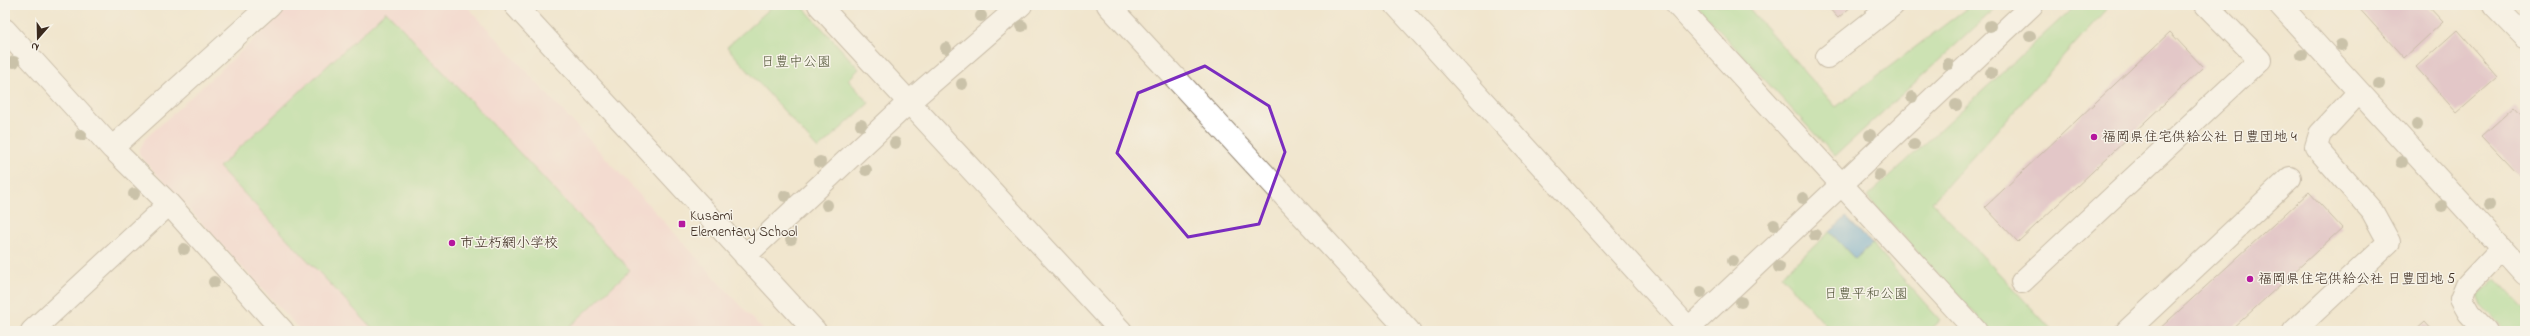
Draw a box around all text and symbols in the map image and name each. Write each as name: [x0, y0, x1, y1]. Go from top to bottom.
north arrow: [18, 18, 58, 58]
text: N: [29, 38, 41, 55]
park label: 日豊中公園: [761, 52, 831, 73]
place label: 福岡県住宅供給公社 日豊団地 4: [2102, 127, 2297, 148]
marker: 福岡県住宅供給公社 日豊団地 4: [2089, 132, 2099, 142]
place label: Kusami Elementary School: [690, 206, 797, 244]
marker: Kusami Elementary School: [677, 219, 687, 229]
place label: 市立朽網小学校: [460, 233, 558, 254]
marker: 市立朽網小学校: [447, 238, 457, 248]
place label: 福岡県住宅供給公社 日豊団地 5: [2258, 269, 2455, 290]
marker: 福岡県住宅供給公社 日豊団地 5: [2245, 274, 2255, 284]
park label: 日豊平和公園: [1824, 284, 1908, 305]

